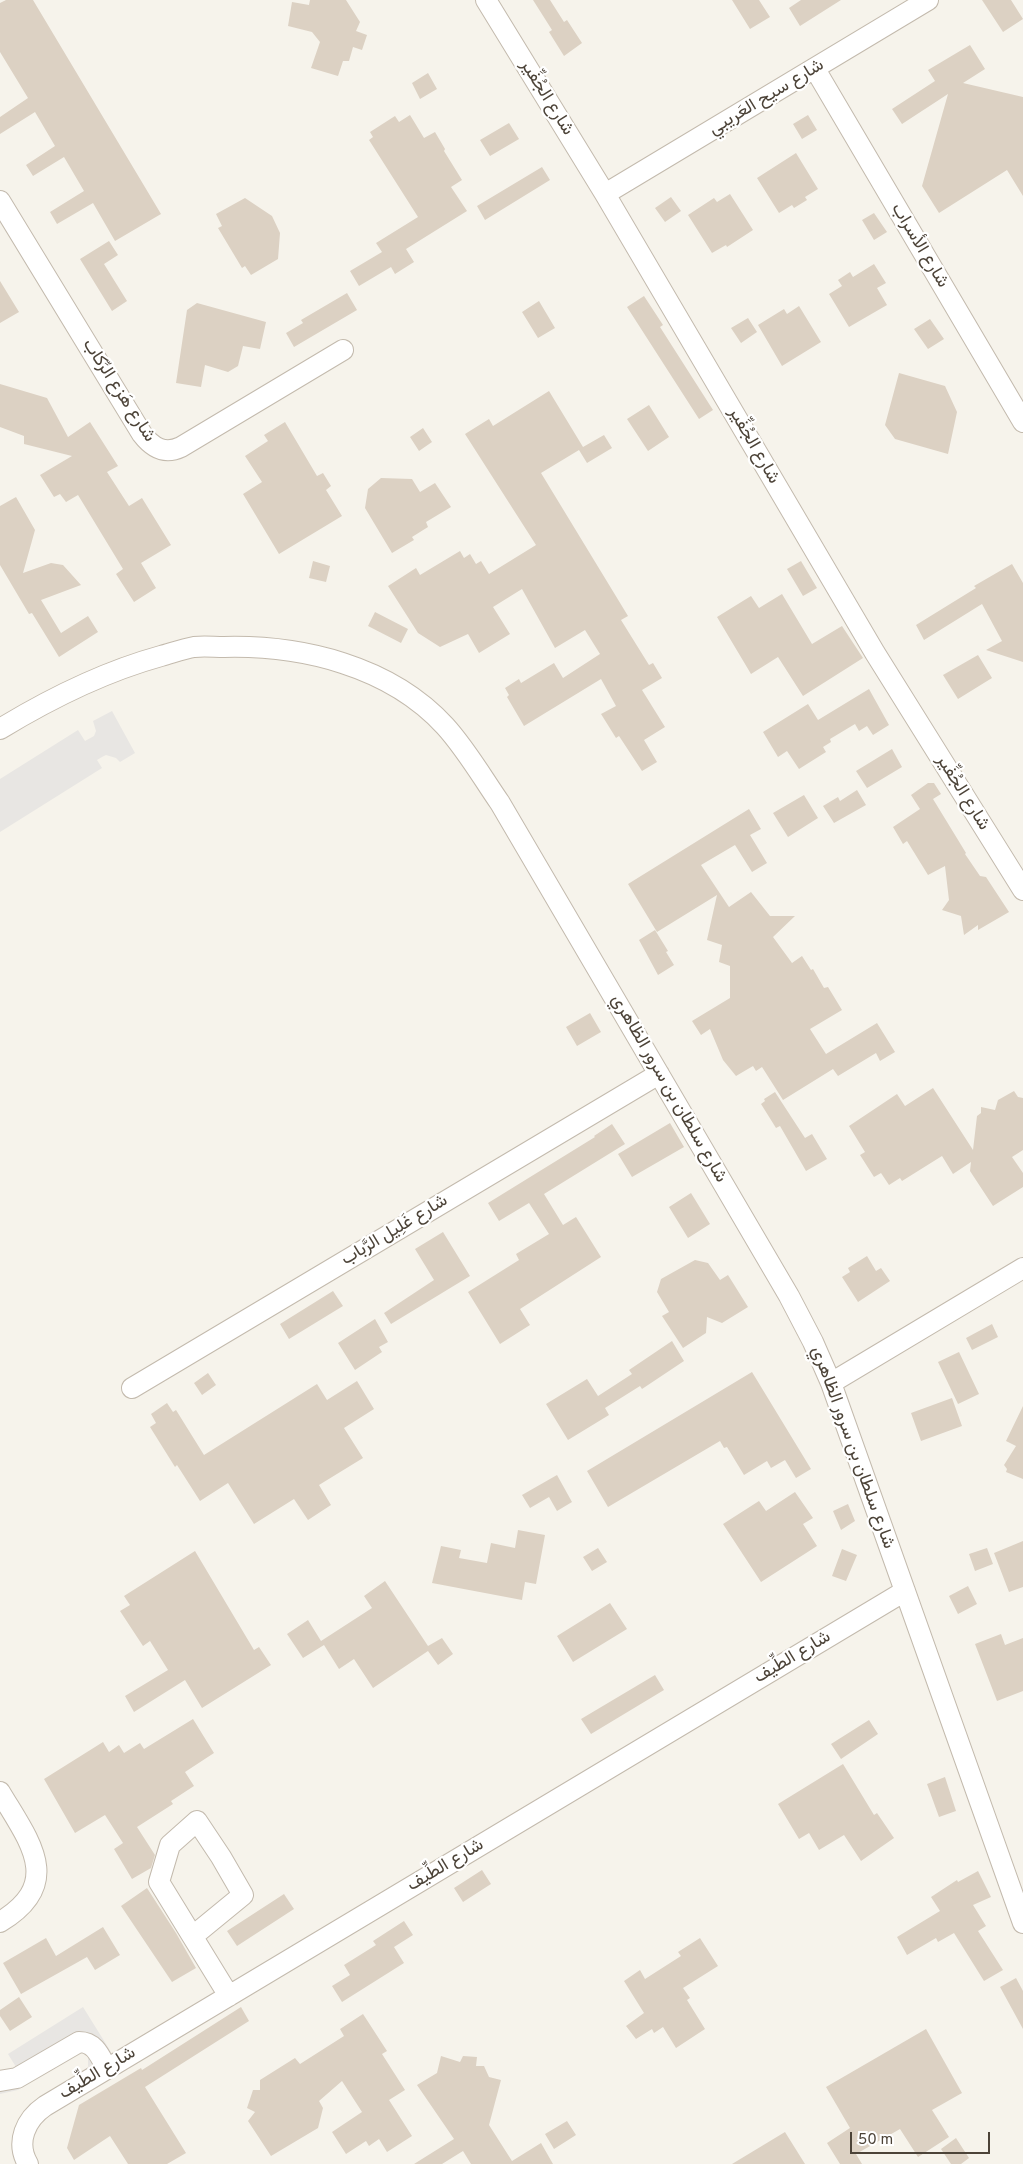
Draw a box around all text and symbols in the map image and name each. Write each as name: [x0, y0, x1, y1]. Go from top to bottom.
street label: شارع سيح العَريبي: [705, 55, 829, 141]
street label: شارع الجُفِّير: [514, 56, 578, 140]
street label: شارع الأسراب: [885, 200, 953, 292]
street label: شارع هَزع الرِّكاب: [77, 335, 159, 447]
street label: شارع الجُفِّير: [722, 404, 784, 488]
street label: شارع الجُفِّير: [930, 751, 994, 835]
street label: شارع سلطان بن سرور الظاهري: [605, 991, 731, 1187]
street label: شارع غَلِيل الرَّباب: [338, 1191, 452, 1271]
street label: شارع سلطان بن سرور الظاهري: [805, 1344, 899, 1552]
street label: شارع الطِّيف: [751, 1627, 835, 1689]
street label: شارع الطِّيف: [404, 1835, 488, 1897]
street label: شارع الطِّيف: [56, 2043, 140, 2105]
scale bar: [853, 2122, 993, 2154]
text: 50 m: [858, 2131, 893, 2150]

